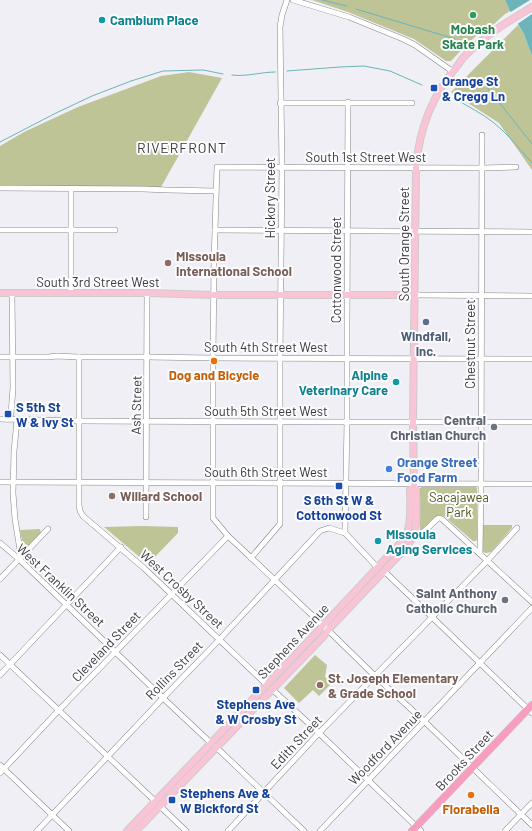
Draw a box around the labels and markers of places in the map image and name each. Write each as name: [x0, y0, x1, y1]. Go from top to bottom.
marker: Mobash Skate Park: [468, 10, 478, 20]
place label: Cambium Place: [110, 12, 199, 28]
marker: Cambium Place: [97, 15, 107, 25]
place label: Mobash Skate Park: [442, 21, 504, 52]
place label: Orange St & Cregg Ln: [442, 73, 505, 104]
marker: Orange St & Cregg Ln: [429, 83, 439, 93]
place label: Missoula International School: [176, 248, 292, 279]
marker: Missoula International School: [163, 258, 173, 268]
marker: Windfall, Inc.: [421, 317, 431, 327]
place label: Windfall, Inc.: [401, 328, 451, 359]
marker: Dog and Bicycle: [209, 356, 219, 366]
place label: Dog and Bicycle: [169, 367, 259, 383]
place label: Alpine Veterinary Care: [299, 367, 388, 398]
marker: Alpine Veterinary Care: [391, 377, 401, 387]
place label: S 5th St W & Ivy St: [16, 399, 74, 430]
marker: S 5th St W & Ivy St: [3, 409, 13, 419]
place label: Central Christian Church: [390, 412, 486, 443]
marker: Central Christian Church: [489, 422, 499, 432]
place label: Orange Street Food Farm: [397, 454, 477, 485]
marker: Orange Street Food Farm: [384, 464, 394, 474]
marker: S 6th St W & Cottonwood St: [334, 481, 344, 491]
place label: Willard School: [120, 488, 202, 504]
marker: Willard School: [107, 491, 117, 501]
place label: S 6th St W & Cottonwood St: [296, 492, 382, 523]
place label: Missoula Aging Services: [386, 526, 473, 557]
marker: Missoula Aging Services: [373, 536, 383, 546]
place label: Saint Anthony Catholic Church: [406, 585, 497, 616]
marker: Saint Anthony Catholic Church: [500, 595, 510, 605]
place label: St. Joseph Elementary & Grade School: [328, 670, 459, 701]
marker: St. Joseph Elementary & Grade School: [315, 680, 325, 690]
marker: Stephens Ave & W Crosby St: [251, 685, 261, 695]
place label: Stephens Ave & W Crosby St: [215, 696, 297, 727]
place label: Stephens Ave & W Bickford St: [180, 785, 271, 816]
marker: Florabella: [466, 790, 476, 800]
marker: Stephens Ave & W Bickford St: [167, 795, 177, 805]
place label: Florabella: [442, 801, 500, 817]

